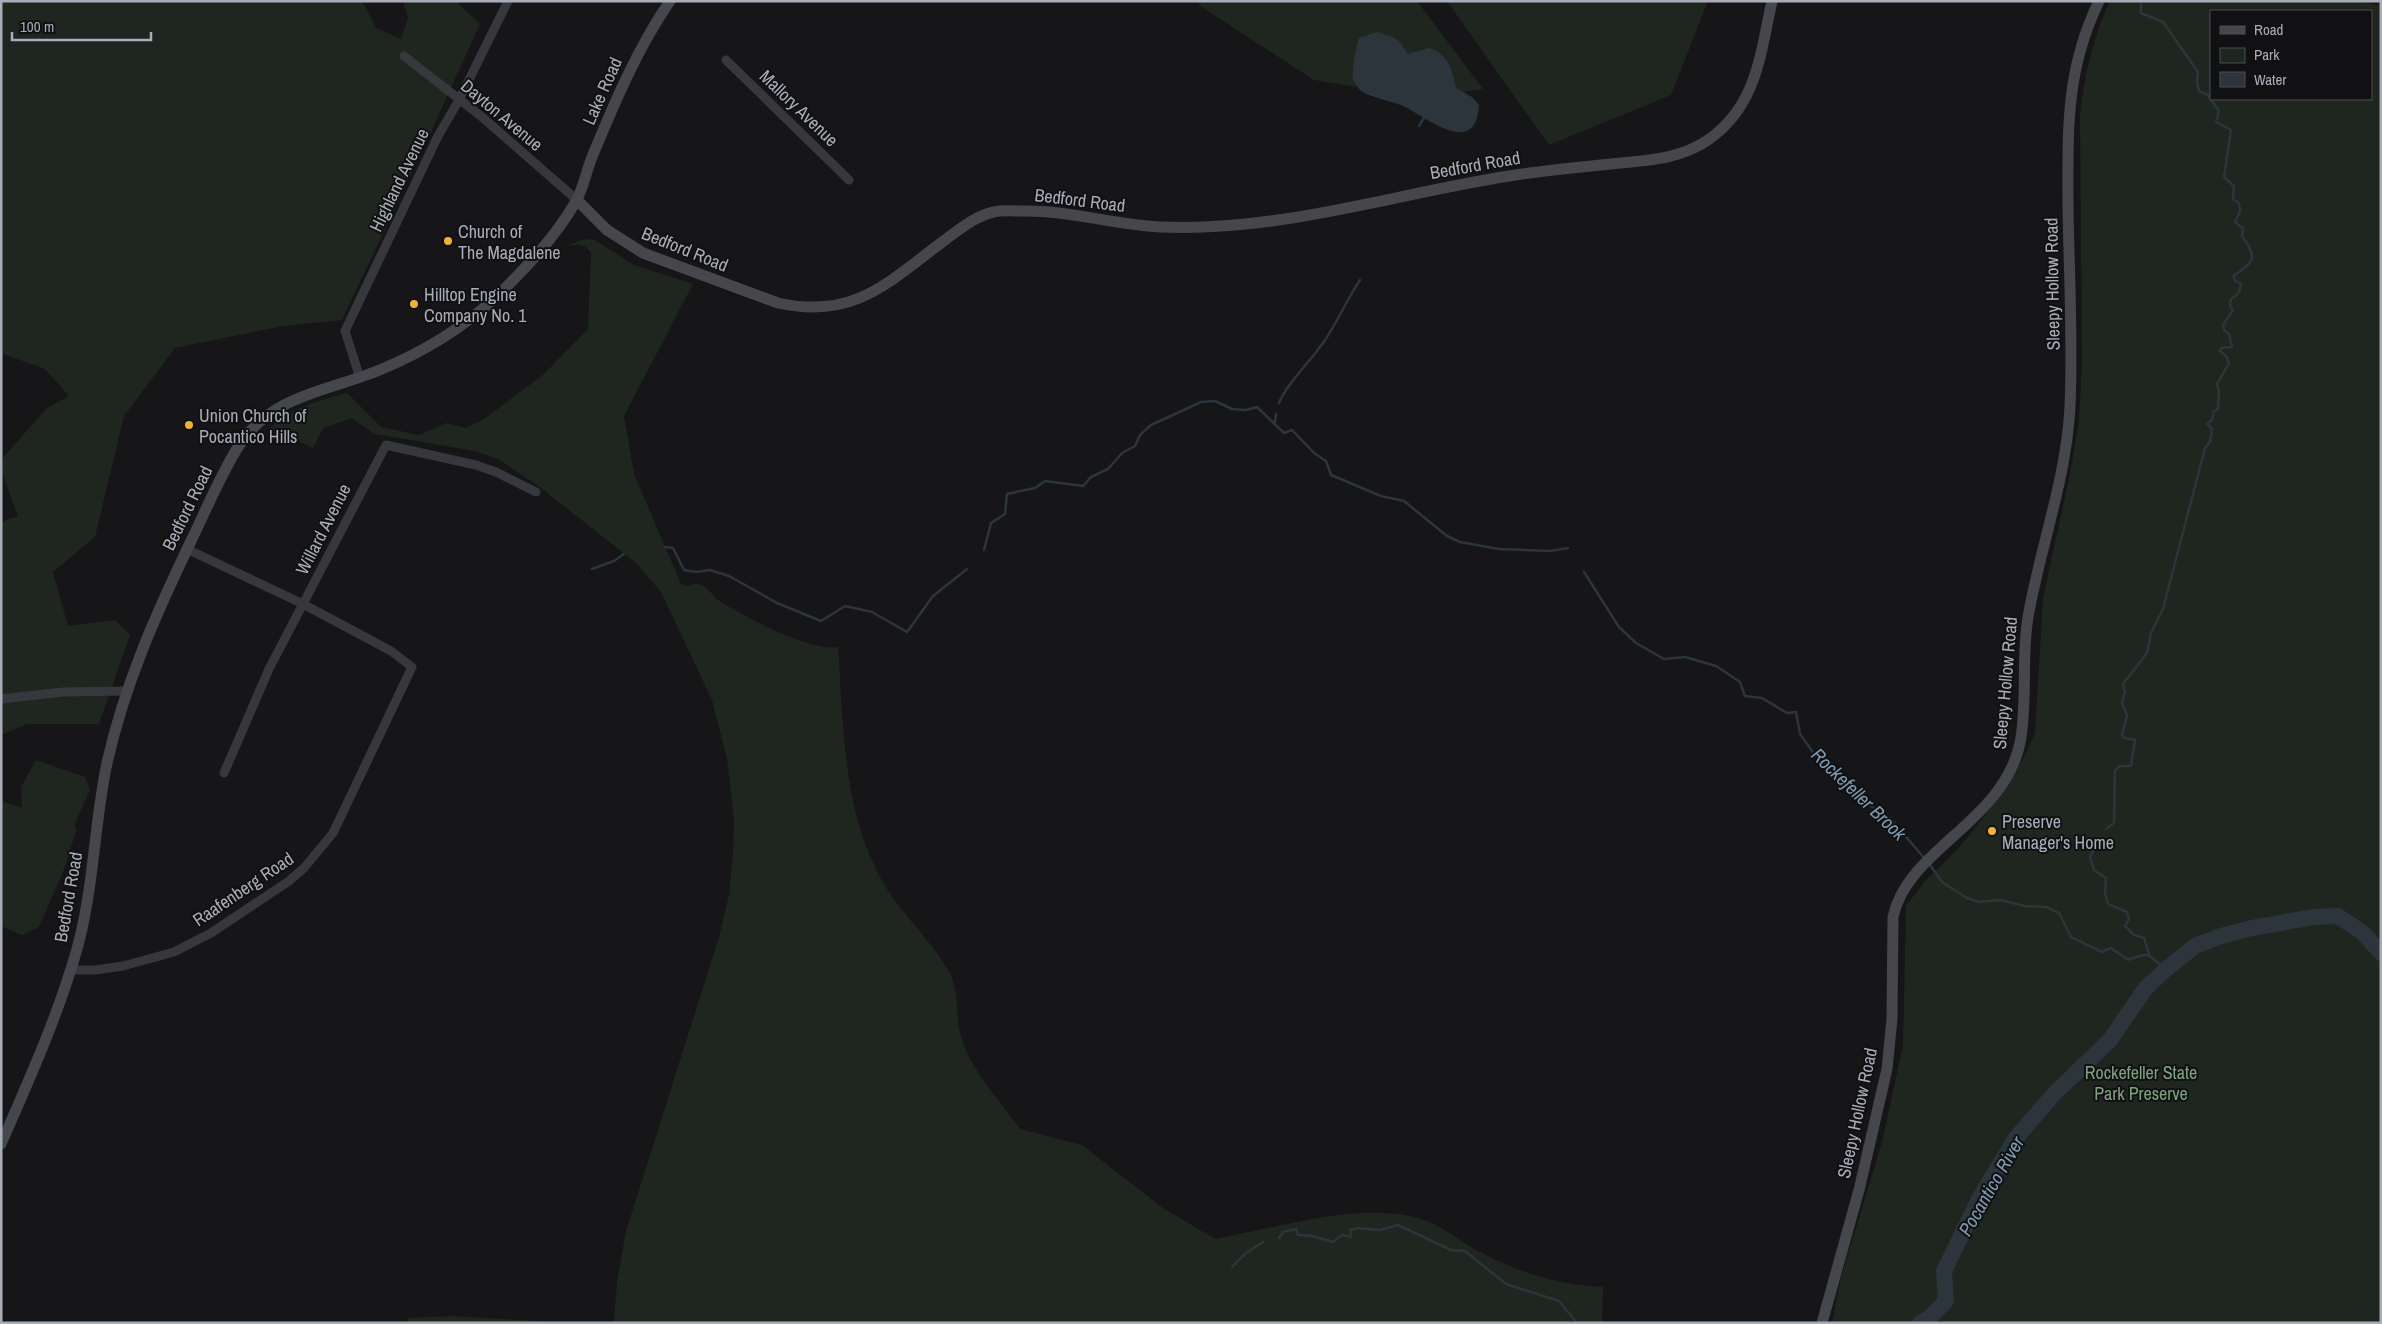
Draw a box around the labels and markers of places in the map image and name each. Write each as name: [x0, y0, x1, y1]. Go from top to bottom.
place label: Church of The Magdalene: [458, 219, 561, 265]
marker: Church of The Magdalene: [442, 235, 454, 247]
place label: Hilltop Engine Company No. 1: [424, 282, 527, 328]
marker: Hilltop Engine Company No. 1: [408, 298, 420, 310]
place label: Union Church of Pocantico Hills: [199, 403, 307, 449]
marker: Union Church of Pocantico Hills: [183, 419, 195, 431]
place label: Preserve Manager's Home: [2002, 809, 2114, 855]
marker: Preserve Manager's Home: [1986, 825, 1998, 837]

